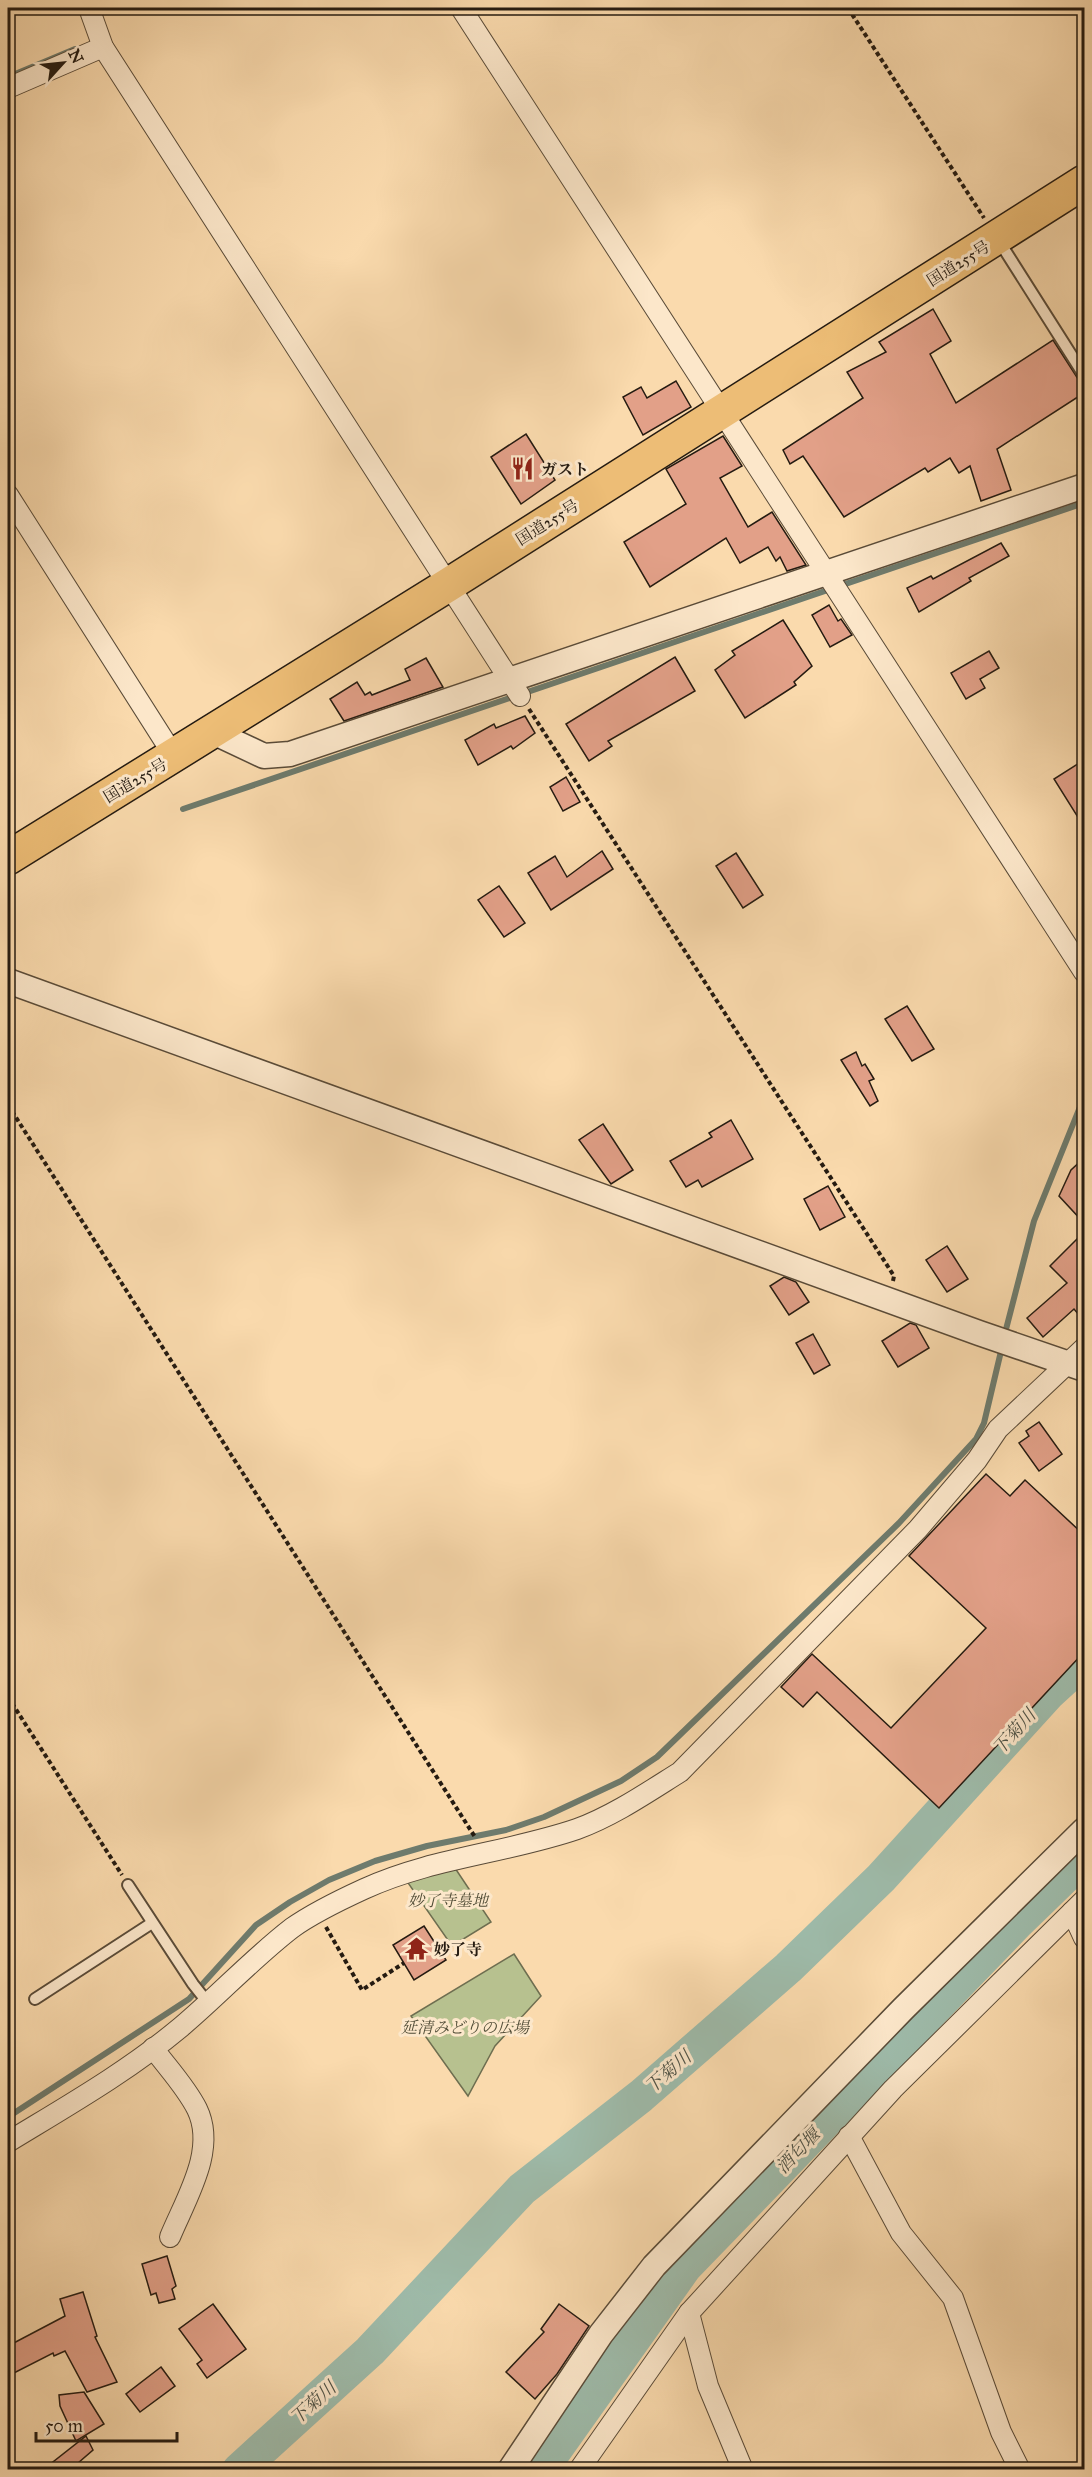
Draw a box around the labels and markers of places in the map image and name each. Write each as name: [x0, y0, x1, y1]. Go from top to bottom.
restaurant icon: ガスト: [510, 456, 536, 482]
place label: ガスト: [541, 460, 589, 479]
temple icon: 妙了寺: [403, 1936, 429, 1962]
place label: 妙了寺: [434, 1940, 482, 1959]

